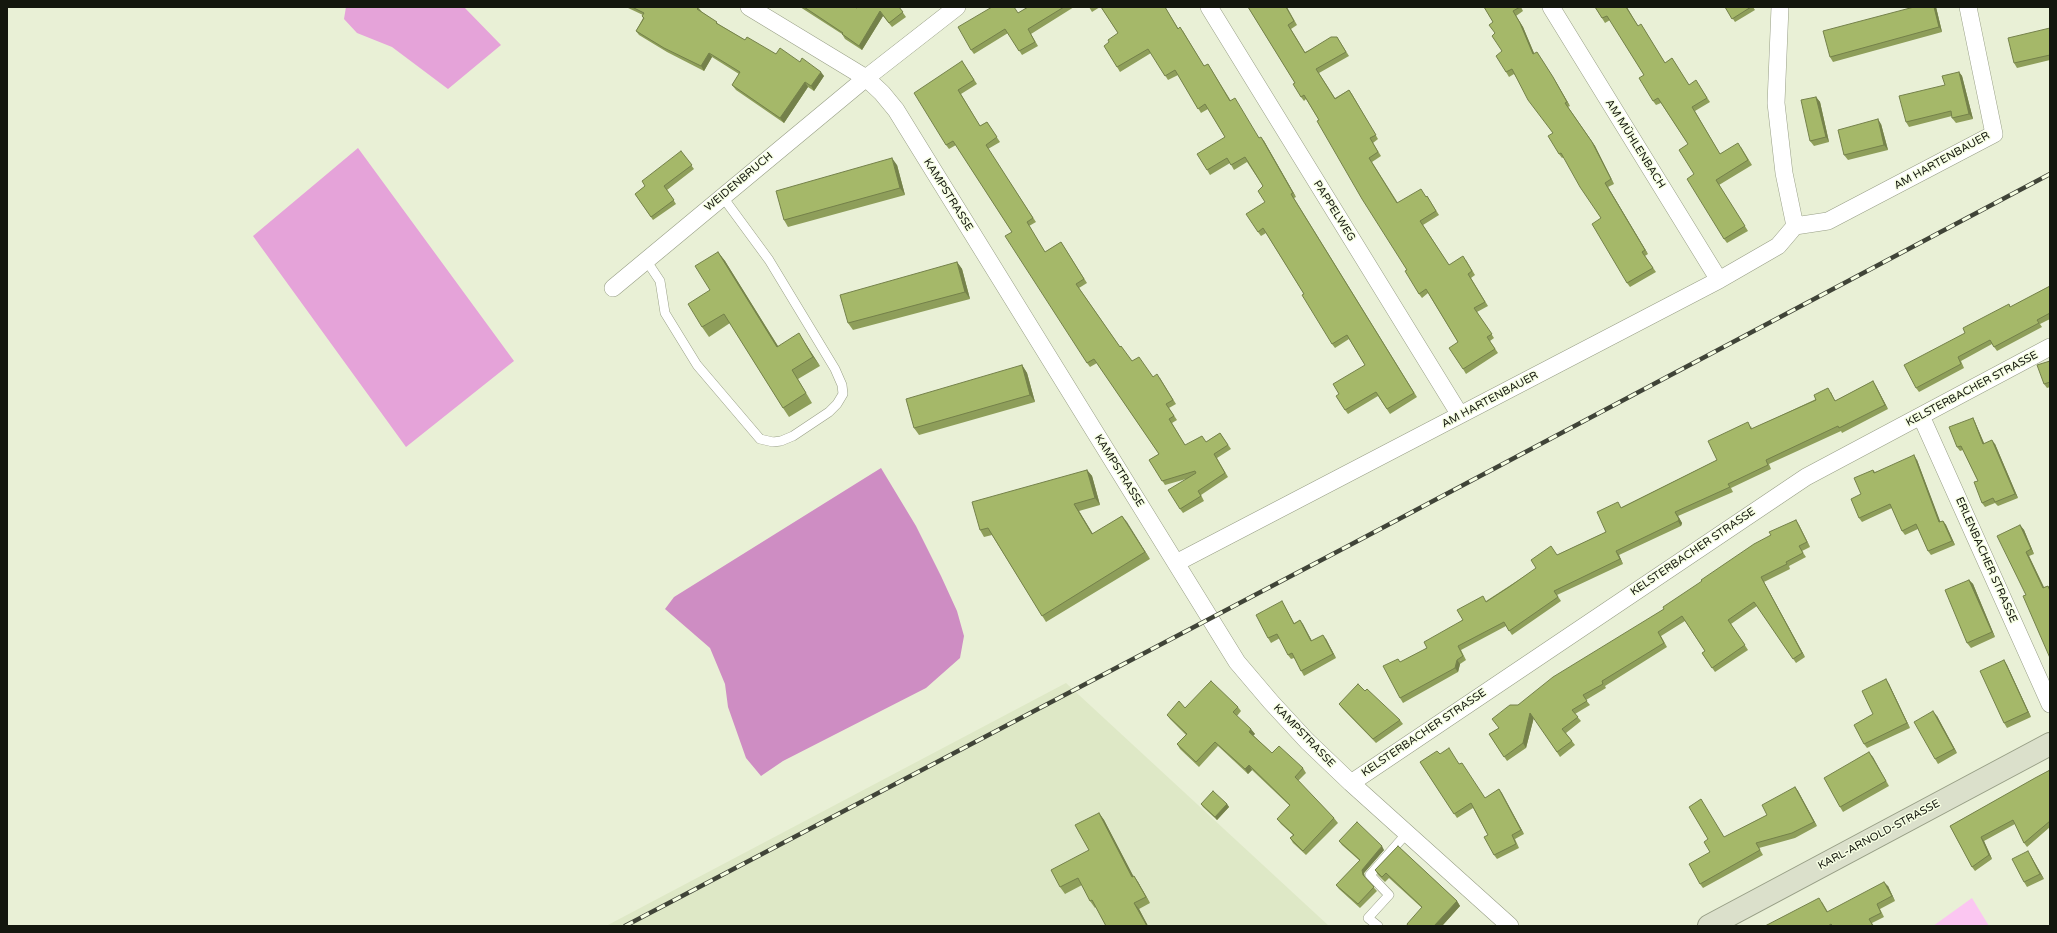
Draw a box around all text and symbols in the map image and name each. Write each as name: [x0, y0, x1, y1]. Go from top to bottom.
street label: AM MÜHLENBACH: [1602, 97, 1668, 191]
street label: AM HARTENBAUER: [1892, 129, 1992, 193]
street label: WEIDENBRUCH: [702, 150, 776, 214]
street label: KAMPSTRASSE: [920, 156, 976, 234]
street label: PAPPELWEG: [1310, 178, 1358, 244]
street label: KELSTERBACHER STRASSE: [1904, 349, 2040, 429]
street label: AM HARTENBAUER: [1439, 369, 1541, 431]
street label: KAMPSTRASSE: [1091, 432, 1147, 510]
street label: ERLENBACHER STRASSE: [1952, 495, 2020, 625]
street label: KELSTERBACHER STRASSE: [1628, 505, 1758, 599]
street label: KELSTERBACHER STRASSE: [1359, 686, 1489, 780]
street label: KAMPSTRASSE: [1270, 702, 1338, 770]
street label: KARL-ARNOLD-STRASSE: [1816, 797, 1942, 873]

